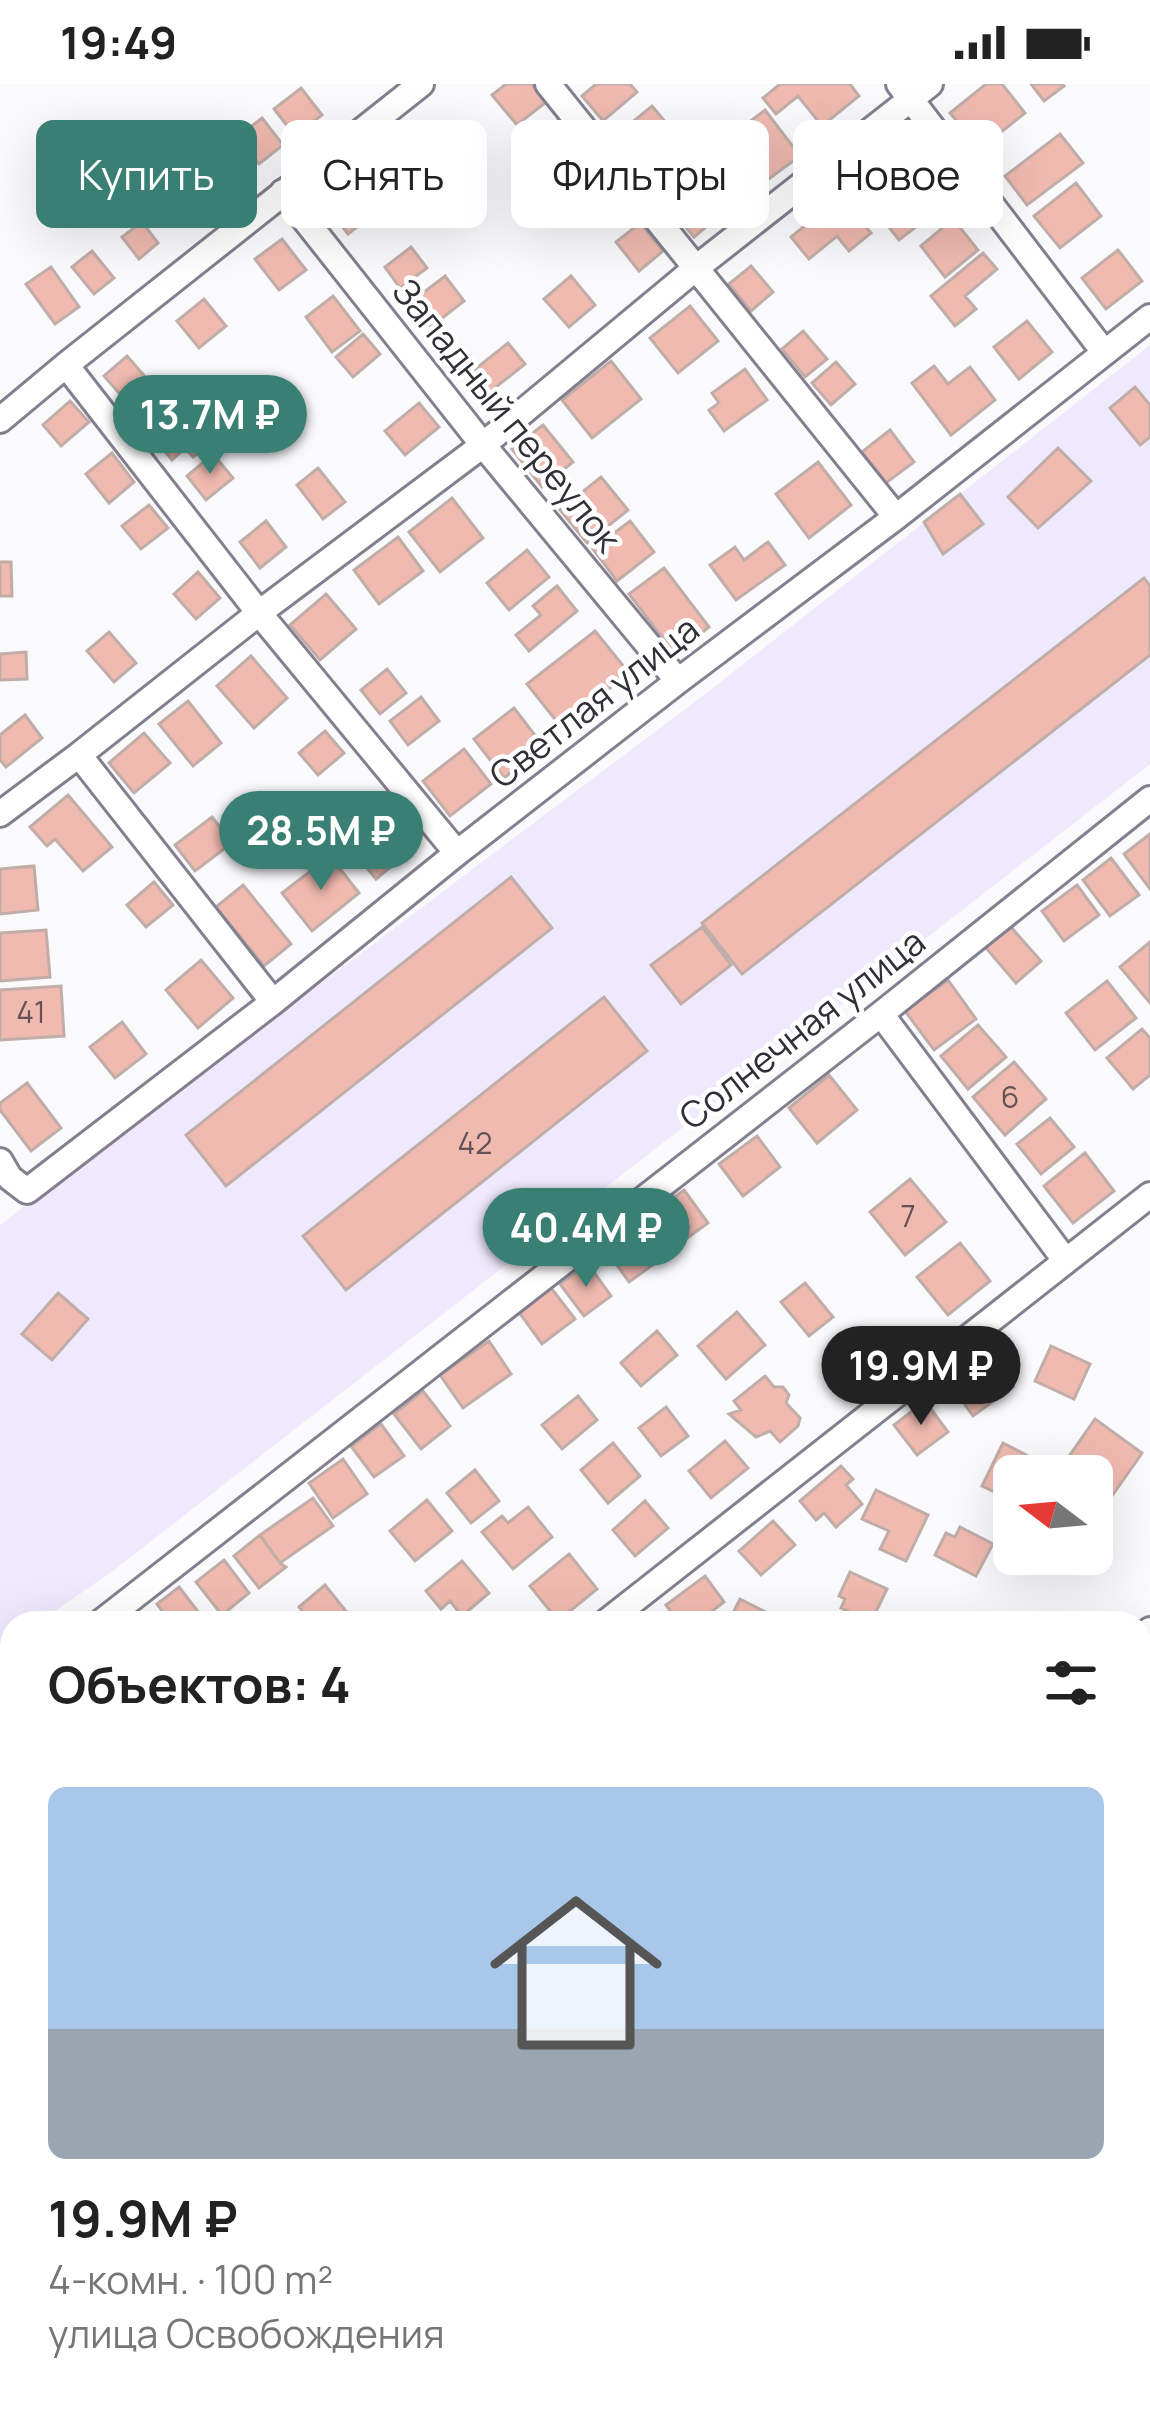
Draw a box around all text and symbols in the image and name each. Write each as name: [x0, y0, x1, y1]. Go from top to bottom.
text: 19:49: [60, 11, 177, 73]
chip: Купить: [36, 120, 257, 228]
chip: Снять: [281, 120, 487, 228]
chip: Фильтры: [511, 120, 769, 228]
chip: Новое: [793, 120, 1003, 228]
street label: Западный переулок: [382, 268, 634, 562]
pin: 13.7M ₽: [99, 375, 321, 477]
text: 13.7M ₽: [140, 387, 280, 441]
street label: Светлая улица: [479, 604, 709, 799]
pin: 28.5M ₽: [210, 791, 432, 893]
text: 28.5M ₽: [246, 803, 396, 857]
street label: Солнечная улица: [669, 917, 935, 1140]
house number: 41: [16, 991, 46, 1032]
house number: 6: [1001, 1076, 1019, 1117]
house number: 42: [458, 1122, 492, 1163]
pin: 40.4M ₽: [475, 1188, 697, 1290]
house number: 7: [900, 1195, 916, 1236]
text: 40.4M ₽: [510, 1200, 662, 1254]
pin: 19.9M ₽: [810, 1326, 1032, 1428]
text: 19.9M ₽: [848, 1338, 994, 1392]
north arrow: [993, 1455, 1113, 1575]
map controls: [993, 1455, 1113, 1575]
text: Объектов: 4: [48, 1649, 351, 1718]
icon: filters: [1038, 1650, 1104, 1716]
icon: home: [468, 1865, 684, 2081]
text: 19.9M ₽: [48, 2183, 238, 2252]
text: 4-комн. · 100 m²: [48, 2252, 333, 2306]
text: улица Освобождения: [48, 2306, 445, 2360]

